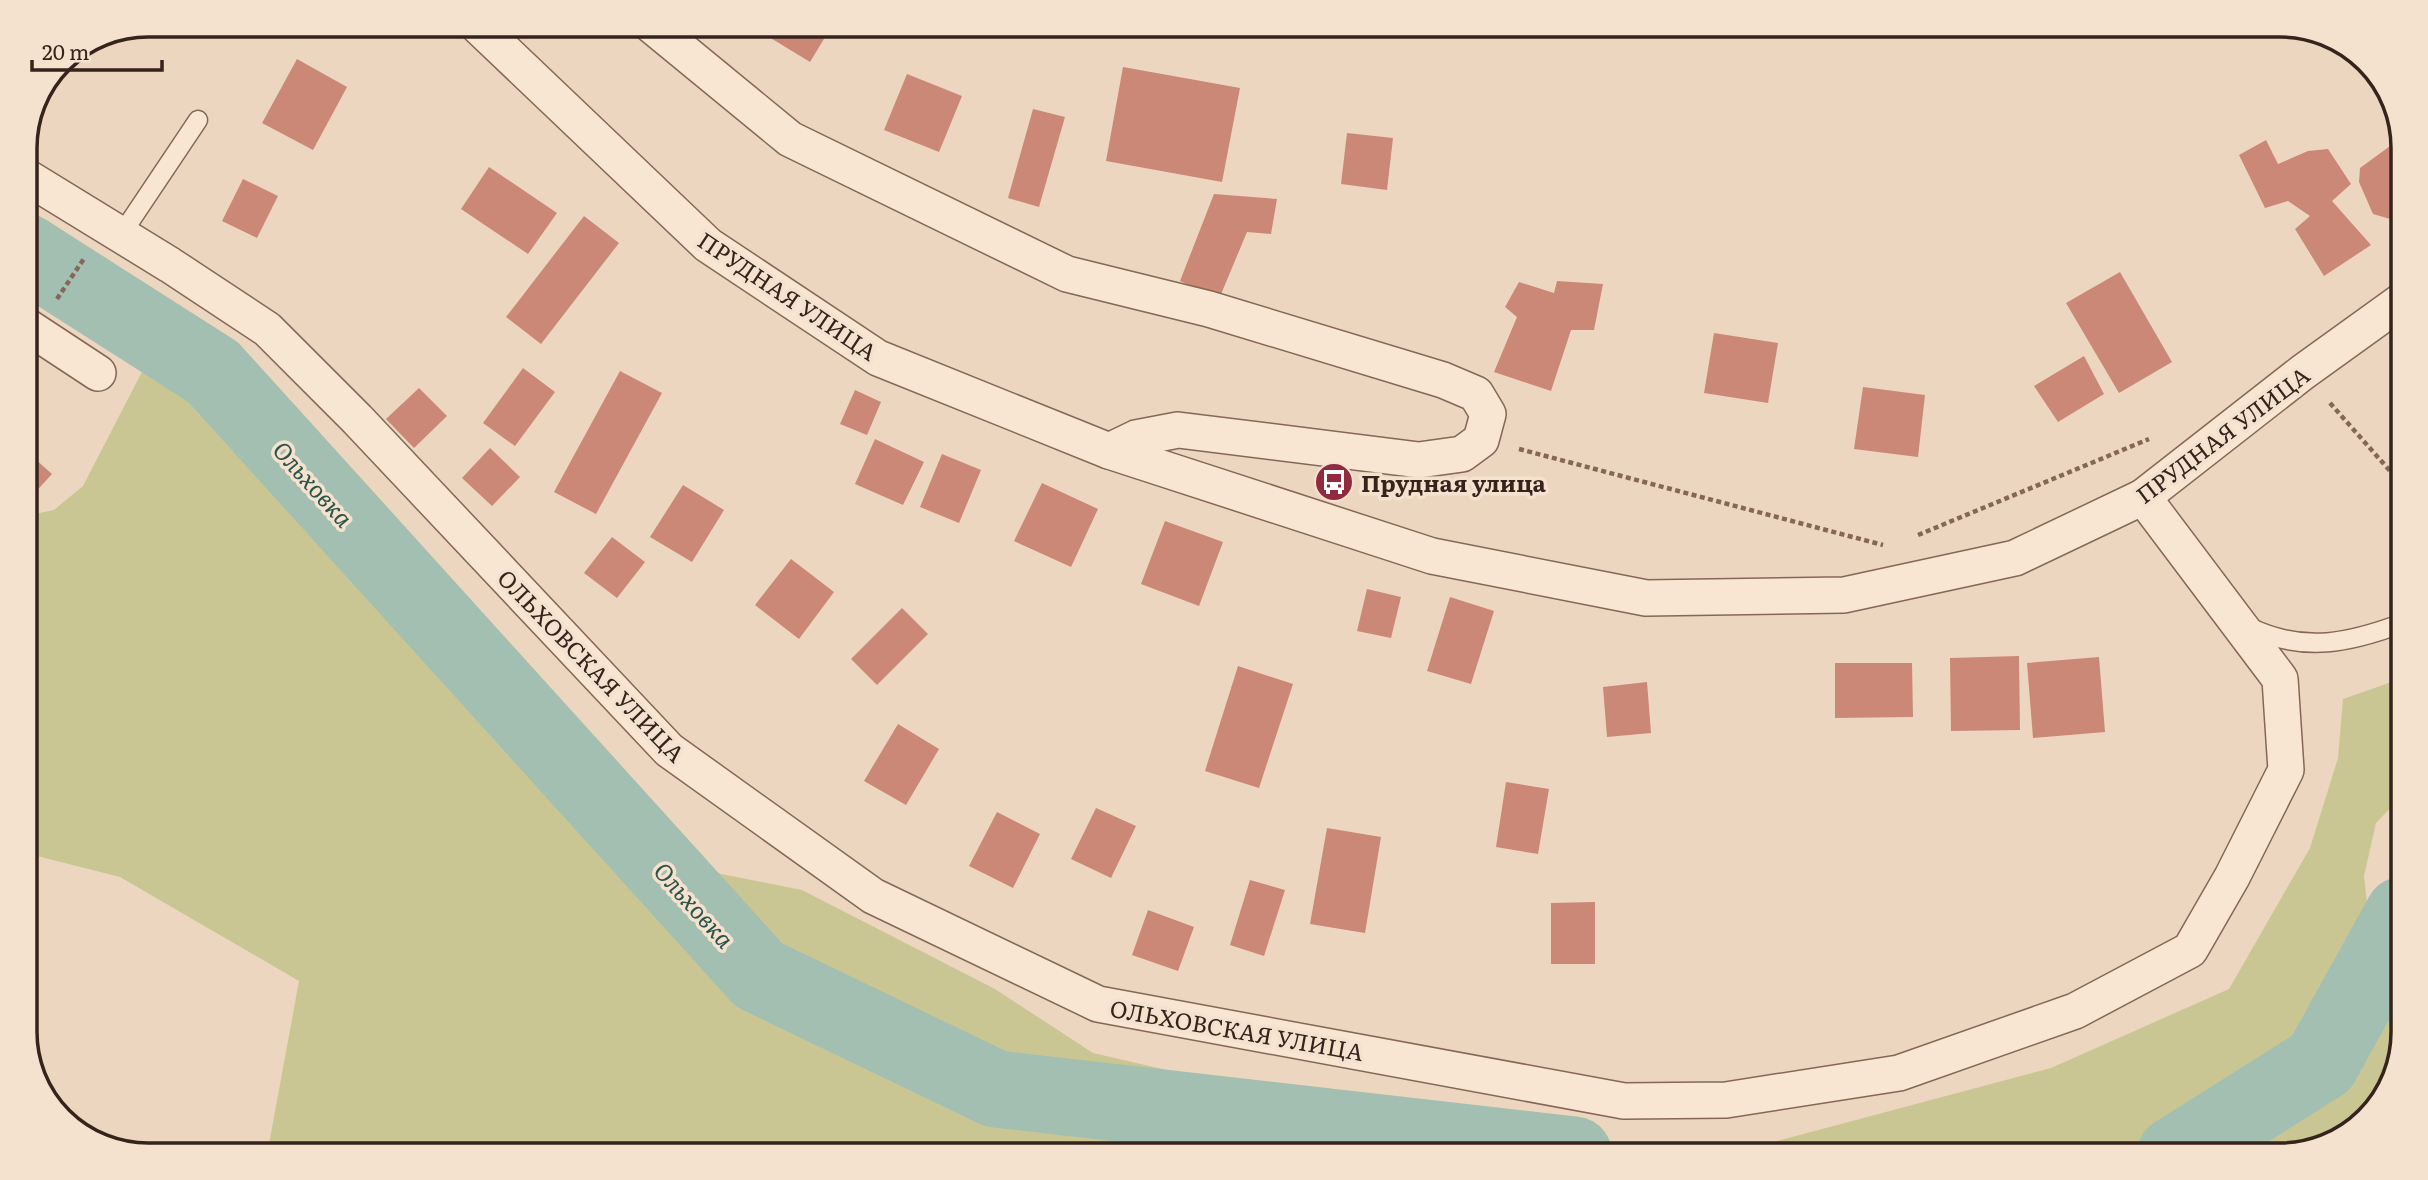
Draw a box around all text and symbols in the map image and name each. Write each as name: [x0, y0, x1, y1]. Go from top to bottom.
scale bar: [32, 28, 161, 72]
text: 20 m: [42, 35, 89, 66]
street label: ПРУДНАЯ УЛИЦА: [692, 222, 884, 368]
street label: ПРУДНАЯ УЛИЦА: [2128, 357, 2316, 511]
water label: Ольховка: [266, 432, 362, 534]
bus stop icon: Прудная улица: [1313, 461, 1355, 503]
place label: Прудная улица: [1361, 465, 1547, 499]
street label: ОЛЬХОВСКАЯ УЛИЦА: [491, 561, 693, 769]
water label: Ольховка: [647, 853, 743, 955]
street label: ОЛЬХОВСКАЯ УЛИЦА: [1108, 990, 1366, 1068]

